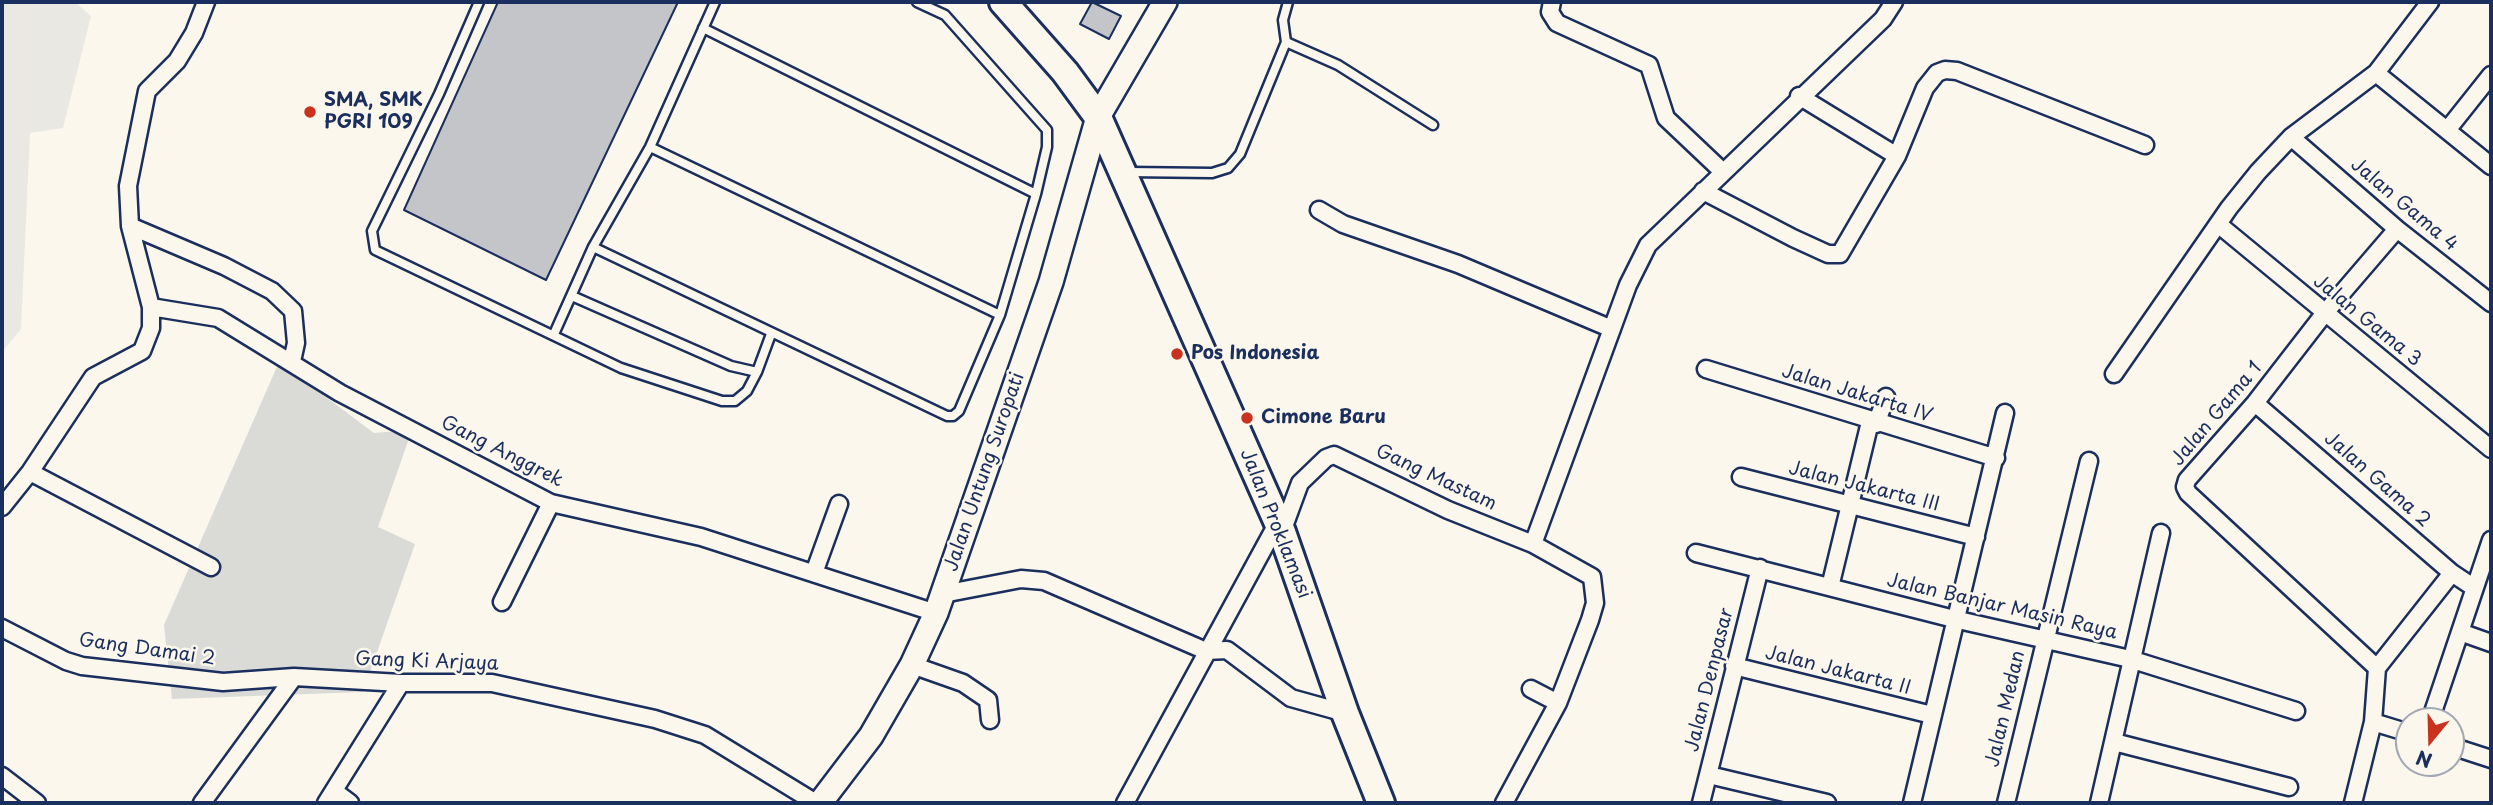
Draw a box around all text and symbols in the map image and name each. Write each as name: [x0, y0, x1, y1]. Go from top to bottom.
place label: SMA, SMK PGRI 109: [324, 90, 423, 134]
marker: SMA, SMK PGRI 109: [302, 104, 318, 120]
street label: Jalan Gama 4: [2346, 154, 2462, 256]
street label: Jalan Gama 3: [2308, 270, 2426, 372]
place label: Pos Indonesia: [1191, 343, 1319, 365]
marker: Pos Indonesia: [1169, 346, 1185, 362]
street label: Jalan Gama 1: [2167, 357, 2267, 471]
street label: Jalan Jakarta IV: [1779, 360, 1935, 428]
street label: Jalan Untung Suropati: [940, 370, 1030, 574]
place label: Cimone Baru: [1261, 407, 1386, 429]
marker: Cimone Baru: [1239, 410, 1255, 426]
street label: Gang Anggrek: [437, 411, 567, 493]
street label: Jalan Gama 2: [2319, 428, 2435, 532]
street label: Gang Mastam: [1372, 440, 1500, 516]
street label: Jalan Proklamasi: [1235, 446, 1315, 602]
street label: Jalan Jakarta III: [1786, 457, 1942, 517]
street label: Jalan Banjar Masin Raya: [1885, 569, 2119, 645]
street label: Jalan Denpasar: [1681, 606, 1739, 754]
street label: Gang Damai 2: [77, 629, 217, 671]
street label: Jalan Jakarta II: [1763, 642, 1913, 700]
street label: Gang Ki Arjaya: [355, 648, 499, 676]
street label: Jalan Medan: [1982, 649, 2030, 769]
north arrow: [2395, 707, 2465, 777]
text: N: [2412, 744, 2435, 776]

